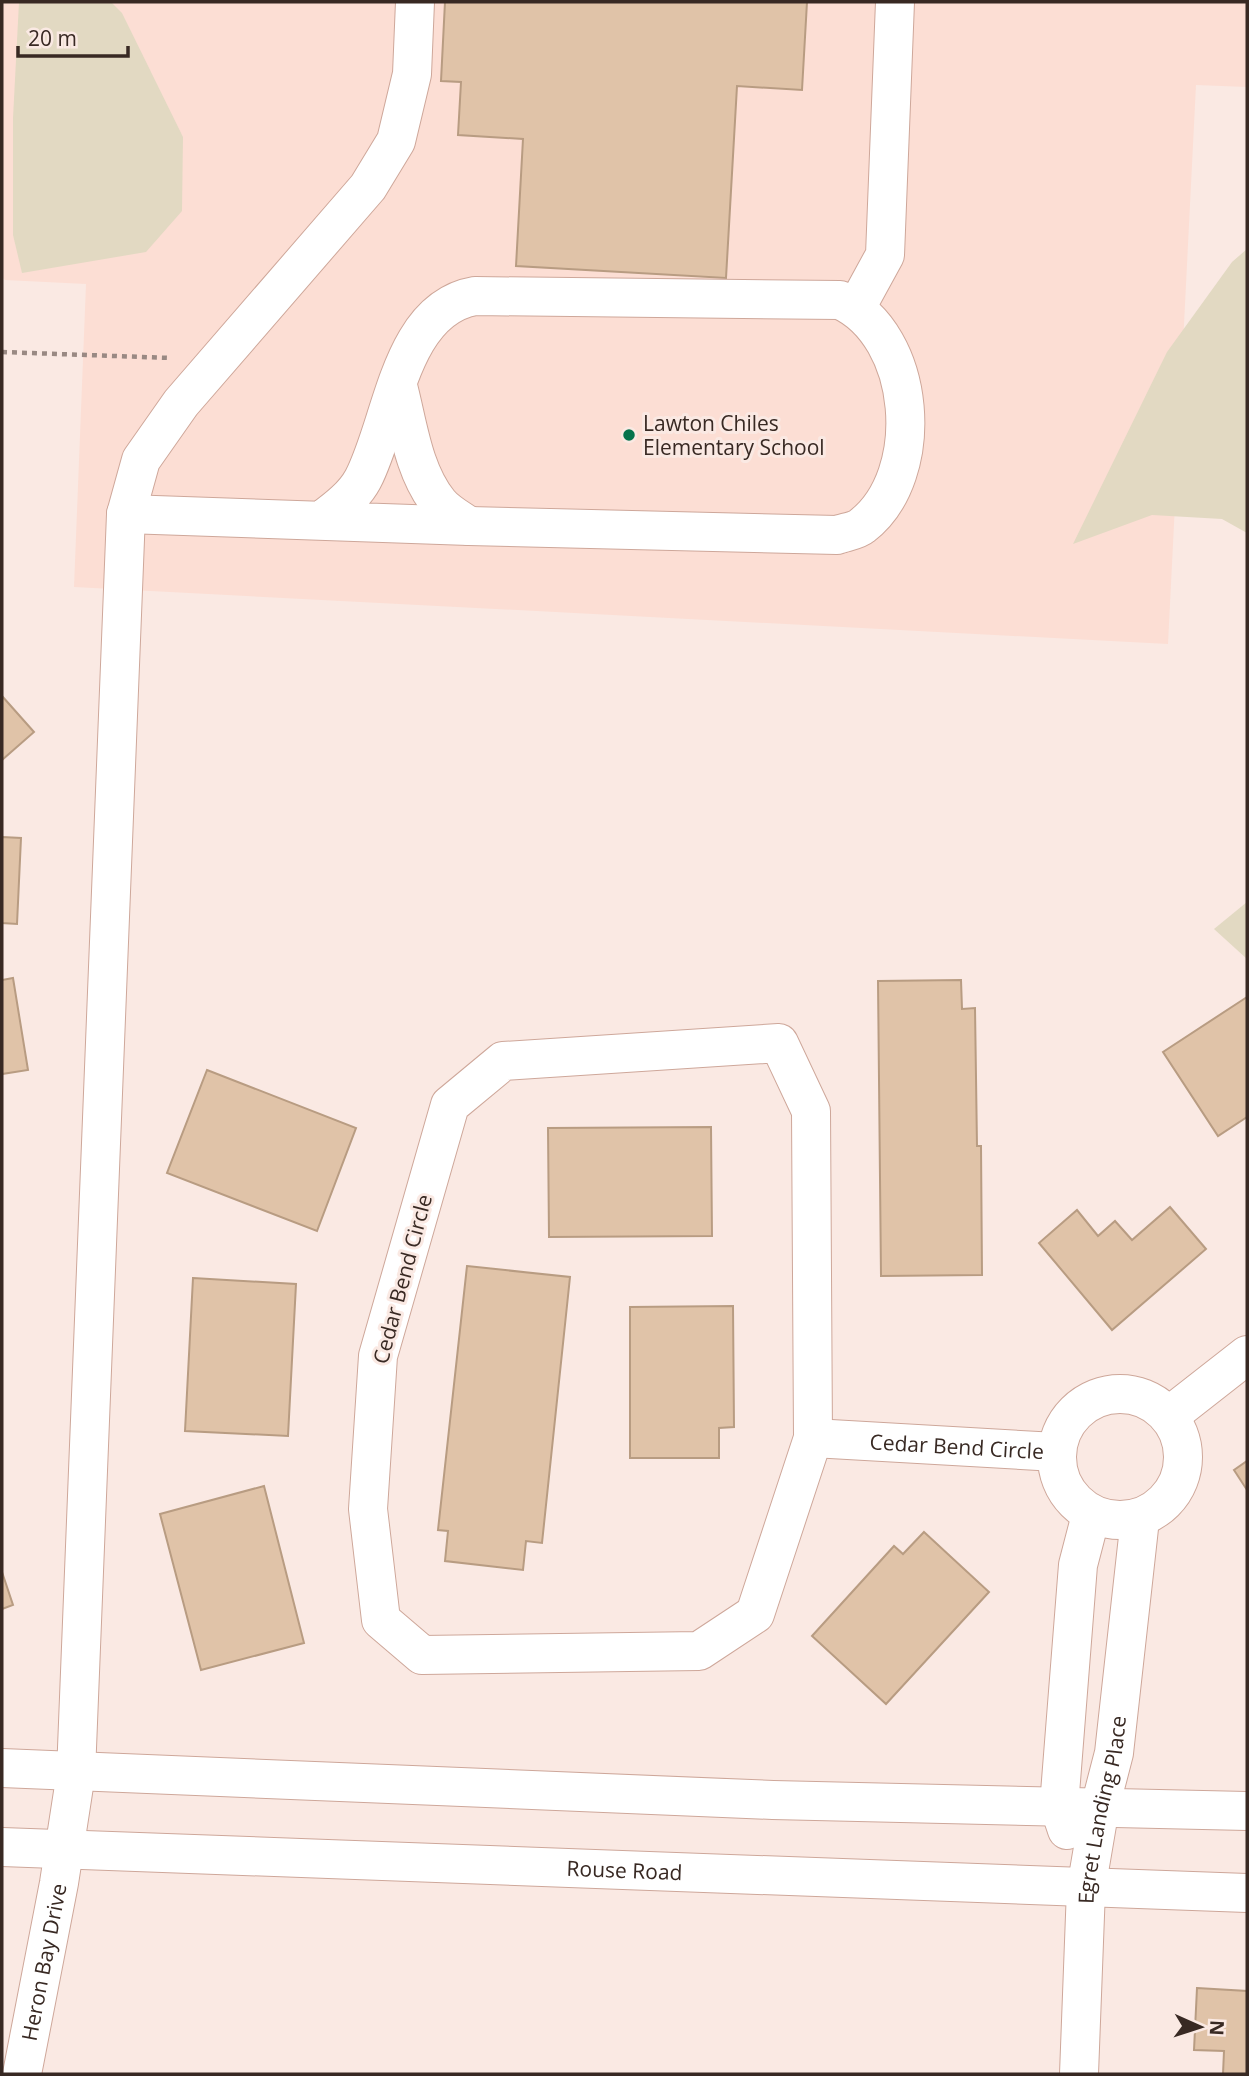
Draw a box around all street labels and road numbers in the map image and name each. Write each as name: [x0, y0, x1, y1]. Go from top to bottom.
street label: Cedar Bend Circle: [366, 1191, 438, 1367]
street label: Cedar Bend Circle: [869, 1427, 1045, 1465]
street label: Egret Landing Place: [1071, 1714, 1132, 1904]
street label: Rouse Road: [566, 1854, 683, 1886]
street label: Heron Bay Drive: [15, 1881, 73, 2043]

